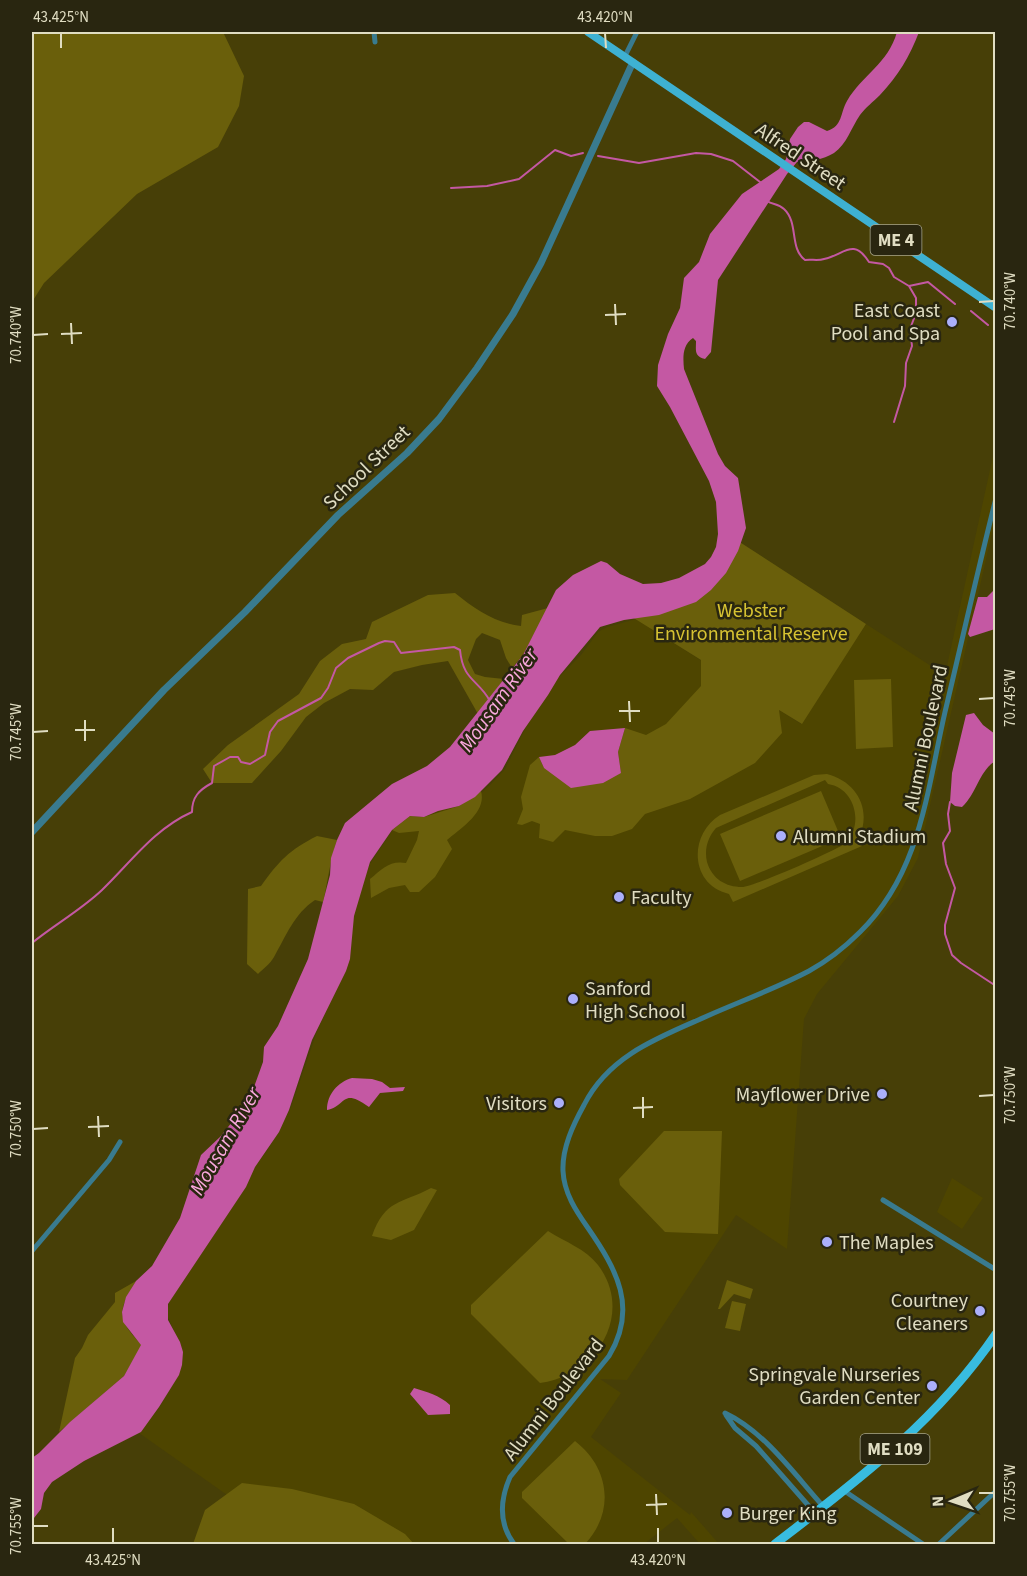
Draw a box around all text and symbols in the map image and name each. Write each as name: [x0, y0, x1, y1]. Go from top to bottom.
text: 43.425°N: [33, 7, 89, 28]
text: 43.420°N: [577, 7, 633, 28]
street label: Alfred Street: [750, 116, 851, 198]
road number: ME 4: [870, 225, 922, 255]
text: 70.740°W: [1000, 272, 1021, 330]
place label: East Coast Pool and Spa: [831, 297, 940, 348]
text: 70.740°W: [6, 306, 27, 364]
marker: East Coast Pool and Spa: [945, 315, 959, 329]
street label: School Street: [317, 419, 417, 517]
park label: Webster Environmental Reserve: [654, 597, 848, 648]
water label: Mousam River: [451, 641, 545, 758]
street label: Alumni Boulevard: [897, 663, 955, 814]
text: 70.745°W: [1000, 669, 1021, 727]
text: 70.745°W: [6, 703, 27, 761]
place label: Alumni Stadium: [793, 823, 926, 851]
marker: Alumni Stadium: [774, 829, 788, 843]
place label: Faculty: [631, 884, 692, 912]
marker: Faculty: [612, 890, 626, 904]
place label: Sanford High School: [585, 975, 685, 1026]
marker: Sanford High School: [566, 992, 580, 1006]
text: 70.750°W: [1000, 1066, 1021, 1124]
water label: Mousam River: [182, 1081, 269, 1201]
place label: Mayflower Drive: [736, 1081, 870, 1109]
marker: Mayflower Drive: [875, 1087, 889, 1101]
place label: Visitors: [486, 1090, 547, 1118]
marker: Visitors: [552, 1096, 566, 1110]
text: 70.750°W: [6, 1100, 27, 1158]
place label: The Maples: [839, 1229, 934, 1257]
marker: The Maples: [820, 1235, 834, 1249]
place label: Courtney Cleaners: [891, 1287, 969, 1338]
marker: Courtney Cleaners: [973, 1304, 987, 1318]
street label: Alumni Boulevard: [497, 1332, 611, 1467]
place label: Springvale Nurseries Garden Center: [748, 1361, 920, 1412]
marker: Springvale Nurseries Garden Center: [925, 1379, 939, 1393]
road number: ME 109: [860, 1434, 930, 1464]
text: 70.755°W: [1000, 1464, 1021, 1522]
north arrow: [922, 1471, 982, 1531]
text: N: [927, 1496, 949, 1507]
text: 70.755°W: [6, 1497, 27, 1555]
place label: Burger King: [739, 1500, 837, 1528]
marker: Burger King: [720, 1506, 734, 1520]
text: 43.425°N: [85, 1550, 141, 1571]
text: 43.420°N: [630, 1550, 686, 1571]

